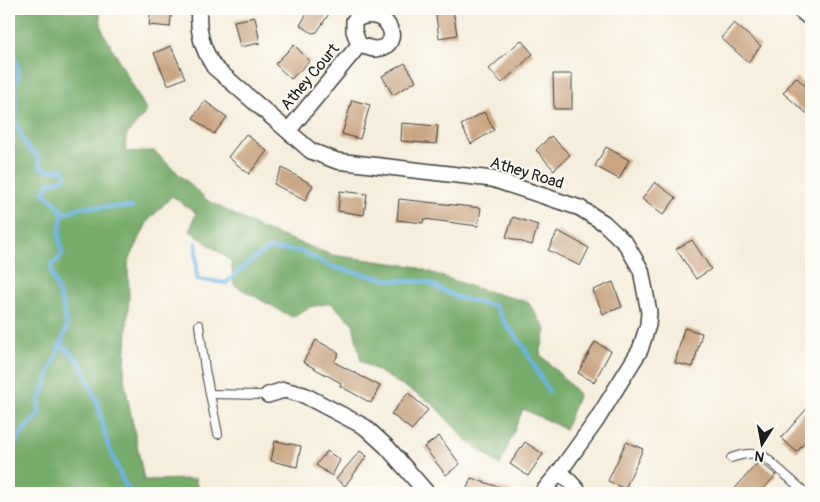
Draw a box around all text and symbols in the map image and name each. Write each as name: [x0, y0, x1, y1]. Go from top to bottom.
street label: Athey Court: [276, 39, 344, 115]
street label: Athey Road: [488, 152, 566, 194]
north arrow: [738, 420, 788, 470]
text: N: [753, 447, 766, 466]

